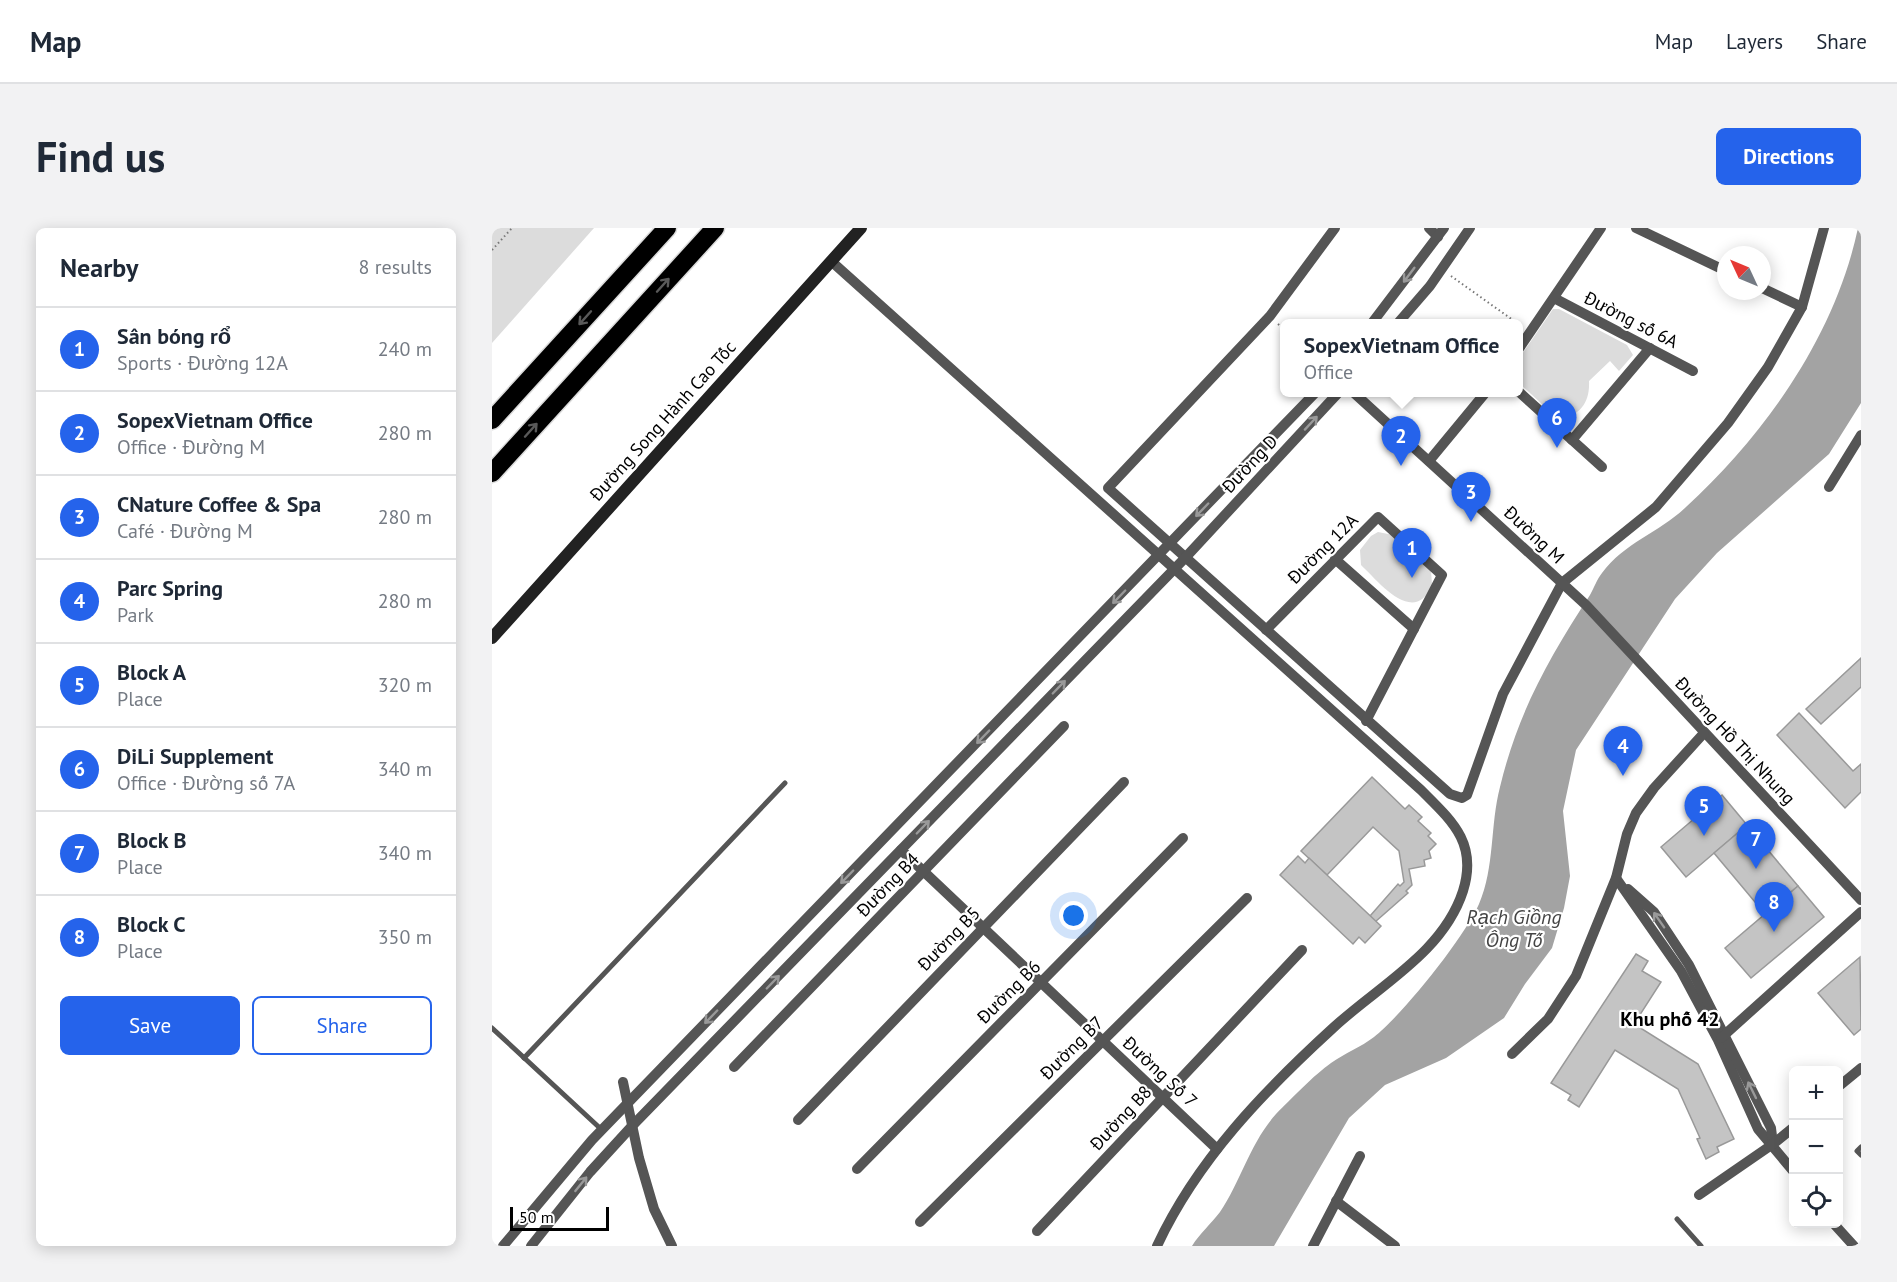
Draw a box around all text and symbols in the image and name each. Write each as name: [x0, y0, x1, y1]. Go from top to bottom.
text: Map: [30, 23, 81, 60]
text: Map: [1655, 28, 1693, 55]
text: Layers: [1726, 28, 1783, 55]
text: Share: [1816, 28, 1867, 55]
button: Directions: [1716, 128, 1861, 185]
text: Find us: [36, 129, 165, 184]
north arrow: [1717, 246, 1771, 300]
text: Nearby: [60, 251, 138, 284]
text: 8 results: [359, 254, 432, 280]
one-way arrow: [1403, 266, 1416, 282]
one-way arrow: [656, 278, 670, 293]
street label: Đường số 6A: [1579, 286, 1682, 353]
one-way arrow: [578, 310, 592, 325]
popup: [1280, 319, 1523, 397]
text: Sân bóng rổ: [117, 322, 231, 350]
text: SopexVietnam Office: [1304, 331, 1499, 359]
text: 1: [74, 336, 85, 362]
text: 240 m: [378, 336, 432, 362]
street label: Đường Song Hành Cao Tốc: [584, 336, 741, 506]
text: Sports · Đường 12A: [117, 350, 288, 376]
text: Office: [1304, 359, 1353, 385]
pin: 6: [1538, 398, 1576, 448]
text: SopexVietnam Office: [117, 406, 313, 434]
one-way arrow: [1303, 416, 1318, 431]
pin: 2: [1382, 416, 1420, 466]
text: 2: [74, 420, 85, 446]
text: 280 m: [378, 420, 432, 446]
one-way arrow: [524, 422, 538, 437]
street label: Đường D: [1216, 430, 1283, 498]
text: Office · Đường M: [117, 434, 265, 460]
pin: 3: [1452, 472, 1490, 522]
text: CNature Coffee & Spa: [117, 490, 321, 518]
street label: Đường M: [1499, 500, 1569, 568]
one-way arrow: [1195, 503, 1210, 518]
text: 3: [74, 504, 85, 530]
text: 280 m: [378, 504, 432, 530]
street label: Đường 12A: [1282, 508, 1363, 589]
text: Café · Đường M: [117, 518, 253, 544]
pin: 1: [1392, 528, 1432, 578]
text: Parc Spring: [117, 574, 223, 602]
text: 4: [74, 588, 85, 614]
text: 280 m: [378, 588, 432, 614]
one-way arrow: [1112, 589, 1126, 604]
text: Park: [117, 602, 154, 628]
text: Block A: [117, 658, 186, 686]
street label: Đường Hồ Thị Nhung: [1670, 671, 1800, 809]
text: 5: [74, 672, 85, 698]
text: 320 m: [378, 672, 432, 698]
one-way arrow: [1052, 680, 1066, 695]
text: Place: [117, 686, 163, 712]
pin: 4: [1604, 726, 1642, 776]
one-way arrow: [976, 729, 990, 744]
text: DiLi Supplement: [117, 742, 273, 770]
text: 6: [74, 756, 85, 782]
text: 340 m: [378, 756, 432, 782]
text: Office · Đường số 7A: [117, 770, 295, 796]
pin: 5: [1684, 786, 1724, 836]
one-way arrow: [916, 819, 931, 834]
pin: 7: [1736, 820, 1776, 869]
text: Block B: [117, 826, 187, 854]
text: 7: [74, 840, 85, 866]
text: 340 m: [378, 840, 432, 866]
street label: Đường B4: [851, 848, 924, 922]
text: Place: [117, 854, 163, 880]
one-way arrow: [840, 869, 854, 884]
pin: 8: [1754, 882, 1794, 932]
your location: [1059, 901, 1088, 930]
street label: Đường B5: [912, 902, 985, 976]
water label: Rạch Giồng Ông Tố: [1466, 904, 1562, 953]
text: Block C: [117, 910, 186, 938]
one-way arrow: [1653, 912, 1665, 928]
text: 8: [74, 924, 85, 950]
text: 350 m: [378, 924, 432, 950]
text: Place: [117, 938, 163, 964]
street label: Đường B6: [971, 955, 1045, 1029]
one-way arrow: [765, 974, 780, 989]
button: Save: [60, 996, 240, 1055]
button: Share: [252, 996, 432, 1055]
district label: Khu phố 42: [1620, 1006, 1720, 1032]
one-way arrow: [704, 1009, 719, 1024]
street label: Đường B7: [1034, 1011, 1108, 1085]
street label: Đường Số 7: [1117, 1031, 1203, 1112]
map controls: [1789, 1066, 1843, 1228]
button: +: [1789, 1066, 1843, 1120]
street label: Đường B8: [1084, 1080, 1156, 1156]
one-way arrow: [1746, 1082, 1757, 1100]
button: −: [1789, 1120, 1843, 1174]
button: locate: [1789, 1174, 1843, 1228]
one-way arrow: [574, 1176, 587, 1192]
scale bar: [510, 1204, 609, 1232]
text: 50 m: [519, 1207, 554, 1227]

